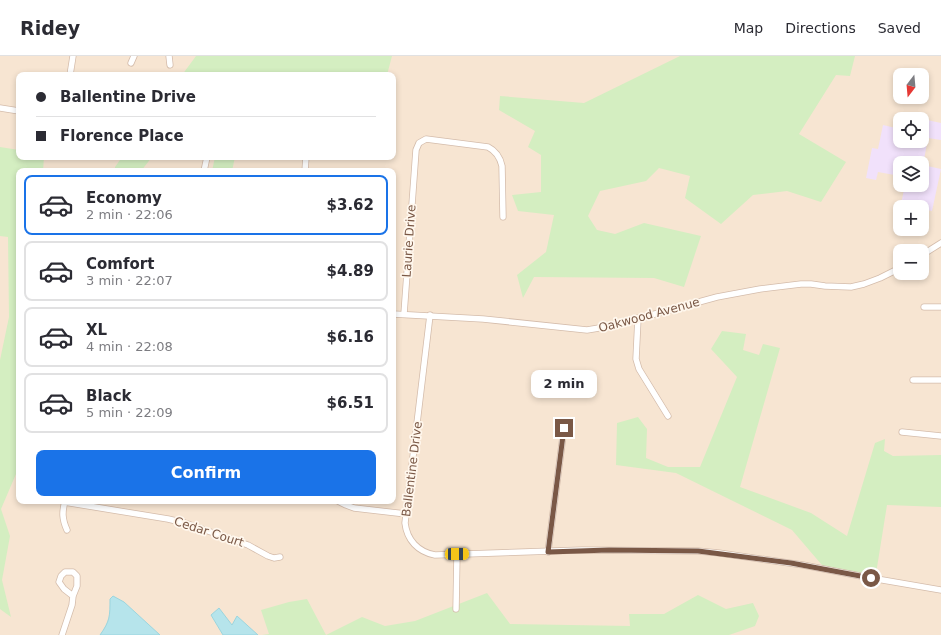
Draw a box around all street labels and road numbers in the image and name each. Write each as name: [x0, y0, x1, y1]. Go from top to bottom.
street label: Laurie Drive: [399, 204, 419, 278]
street label: Oakwood Avenue: [597, 295, 701, 335]
street label: Ballentine Drive: [399, 420, 425, 518]
street label: Cedar Court: [172, 514, 246, 550]

